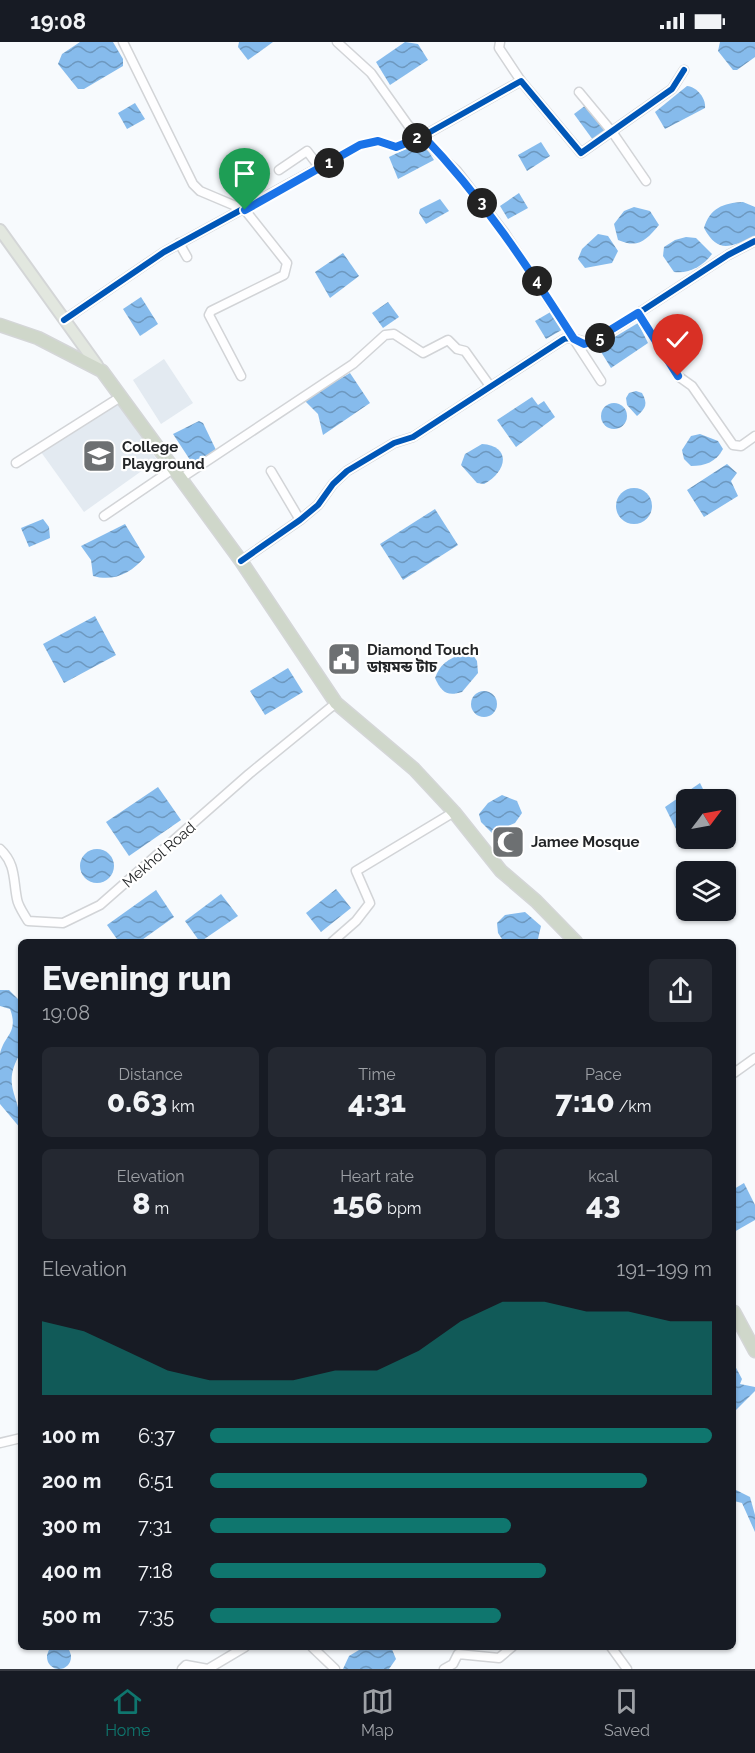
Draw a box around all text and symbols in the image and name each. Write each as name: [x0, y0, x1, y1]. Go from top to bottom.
text: 19:08: [30, 8, 86, 34]
pin: 2: [402, 123, 432, 153]
text: 2: [412, 128, 422, 147]
pin: [219, 148, 270, 210]
pin: 1: [314, 148, 344, 178]
text: 1: [325, 153, 333, 172]
icon: arrive: [228, 157, 261, 190]
pin: 3: [467, 188, 497, 218]
text: 3: [478, 193, 486, 212]
pin: 4: [522, 266, 552, 296]
text: 4: [532, 271, 542, 290]
pin: [652, 314, 703, 376]
pin: 5: [585, 323, 615, 353]
icon: check: [661, 323, 694, 356]
text: 5: [596, 328, 604, 347]
school or university icon: College Playground: [81, 438, 117, 474]
place label: College Playground: [122, 438, 205, 473]
public building icon: Diamond Touch ডায়মন্ড টাচ: [326, 641, 362, 677]
place label: Diamond Touch ডায়মন্ড টাচ: [366, 641, 479, 676]
north arrow: [676, 789, 736, 849]
map controls: [676, 789, 736, 921]
street label: Mekhol Road: [119, 818, 199, 892]
mosque icon: Jamee Mosque: [490, 824, 526, 860]
place label: Jamee Mosque: [531, 833, 639, 851]
button: layers: [676, 861, 736, 921]
text: Evening run: [42, 959, 232, 998]
button: share: [649, 959, 712, 1022]
text: 19:08: [42, 1001, 90, 1025]
text: Distance: [119, 1065, 183, 1084]
text: Time: [358, 1065, 396, 1084]
text: Pace: [585, 1065, 622, 1084]
text: 0.63: [107, 1084, 167, 1119]
text: 4:31: [348, 1084, 406, 1119]
text: 7:10: [555, 1084, 615, 1119]
text: km: [167, 1097, 195, 1116]
text: /km: [615, 1097, 652, 1116]
text: Elevation: [117, 1167, 185, 1186]
text: Heart rate: [340, 1167, 414, 1186]
text: kcal: [588, 1167, 618, 1186]
text: 8: [132, 1186, 150, 1221]
text: 156: [332, 1186, 383, 1221]
text: 43: [586, 1186, 621, 1221]
text: m: [150, 1199, 169, 1218]
text: bpm: [383, 1199, 422, 1218]
text: Elevation: [42, 1257, 127, 1281]
text: 191–199 m: [617, 1257, 712, 1281]
text: 100 m: [42, 1424, 100, 1448]
text: 6:37: [138, 1424, 175, 1448]
text: 200 m: [42, 1469, 101, 1493]
text: 6:51: [138, 1469, 173, 1493]
text: 300 m: [42, 1514, 101, 1538]
text: 7:31: [138, 1514, 172, 1538]
text: 400 m: [42, 1559, 101, 1583]
text: 7:18: [138, 1559, 173, 1583]
text: 500 m: [42, 1604, 101, 1628]
text: 7:35: [138, 1604, 174, 1628]
tab: Home: [105, 1685, 150, 1740]
tab: Map: [361, 1685, 394, 1740]
tab: Saved: [604, 1685, 650, 1740]

